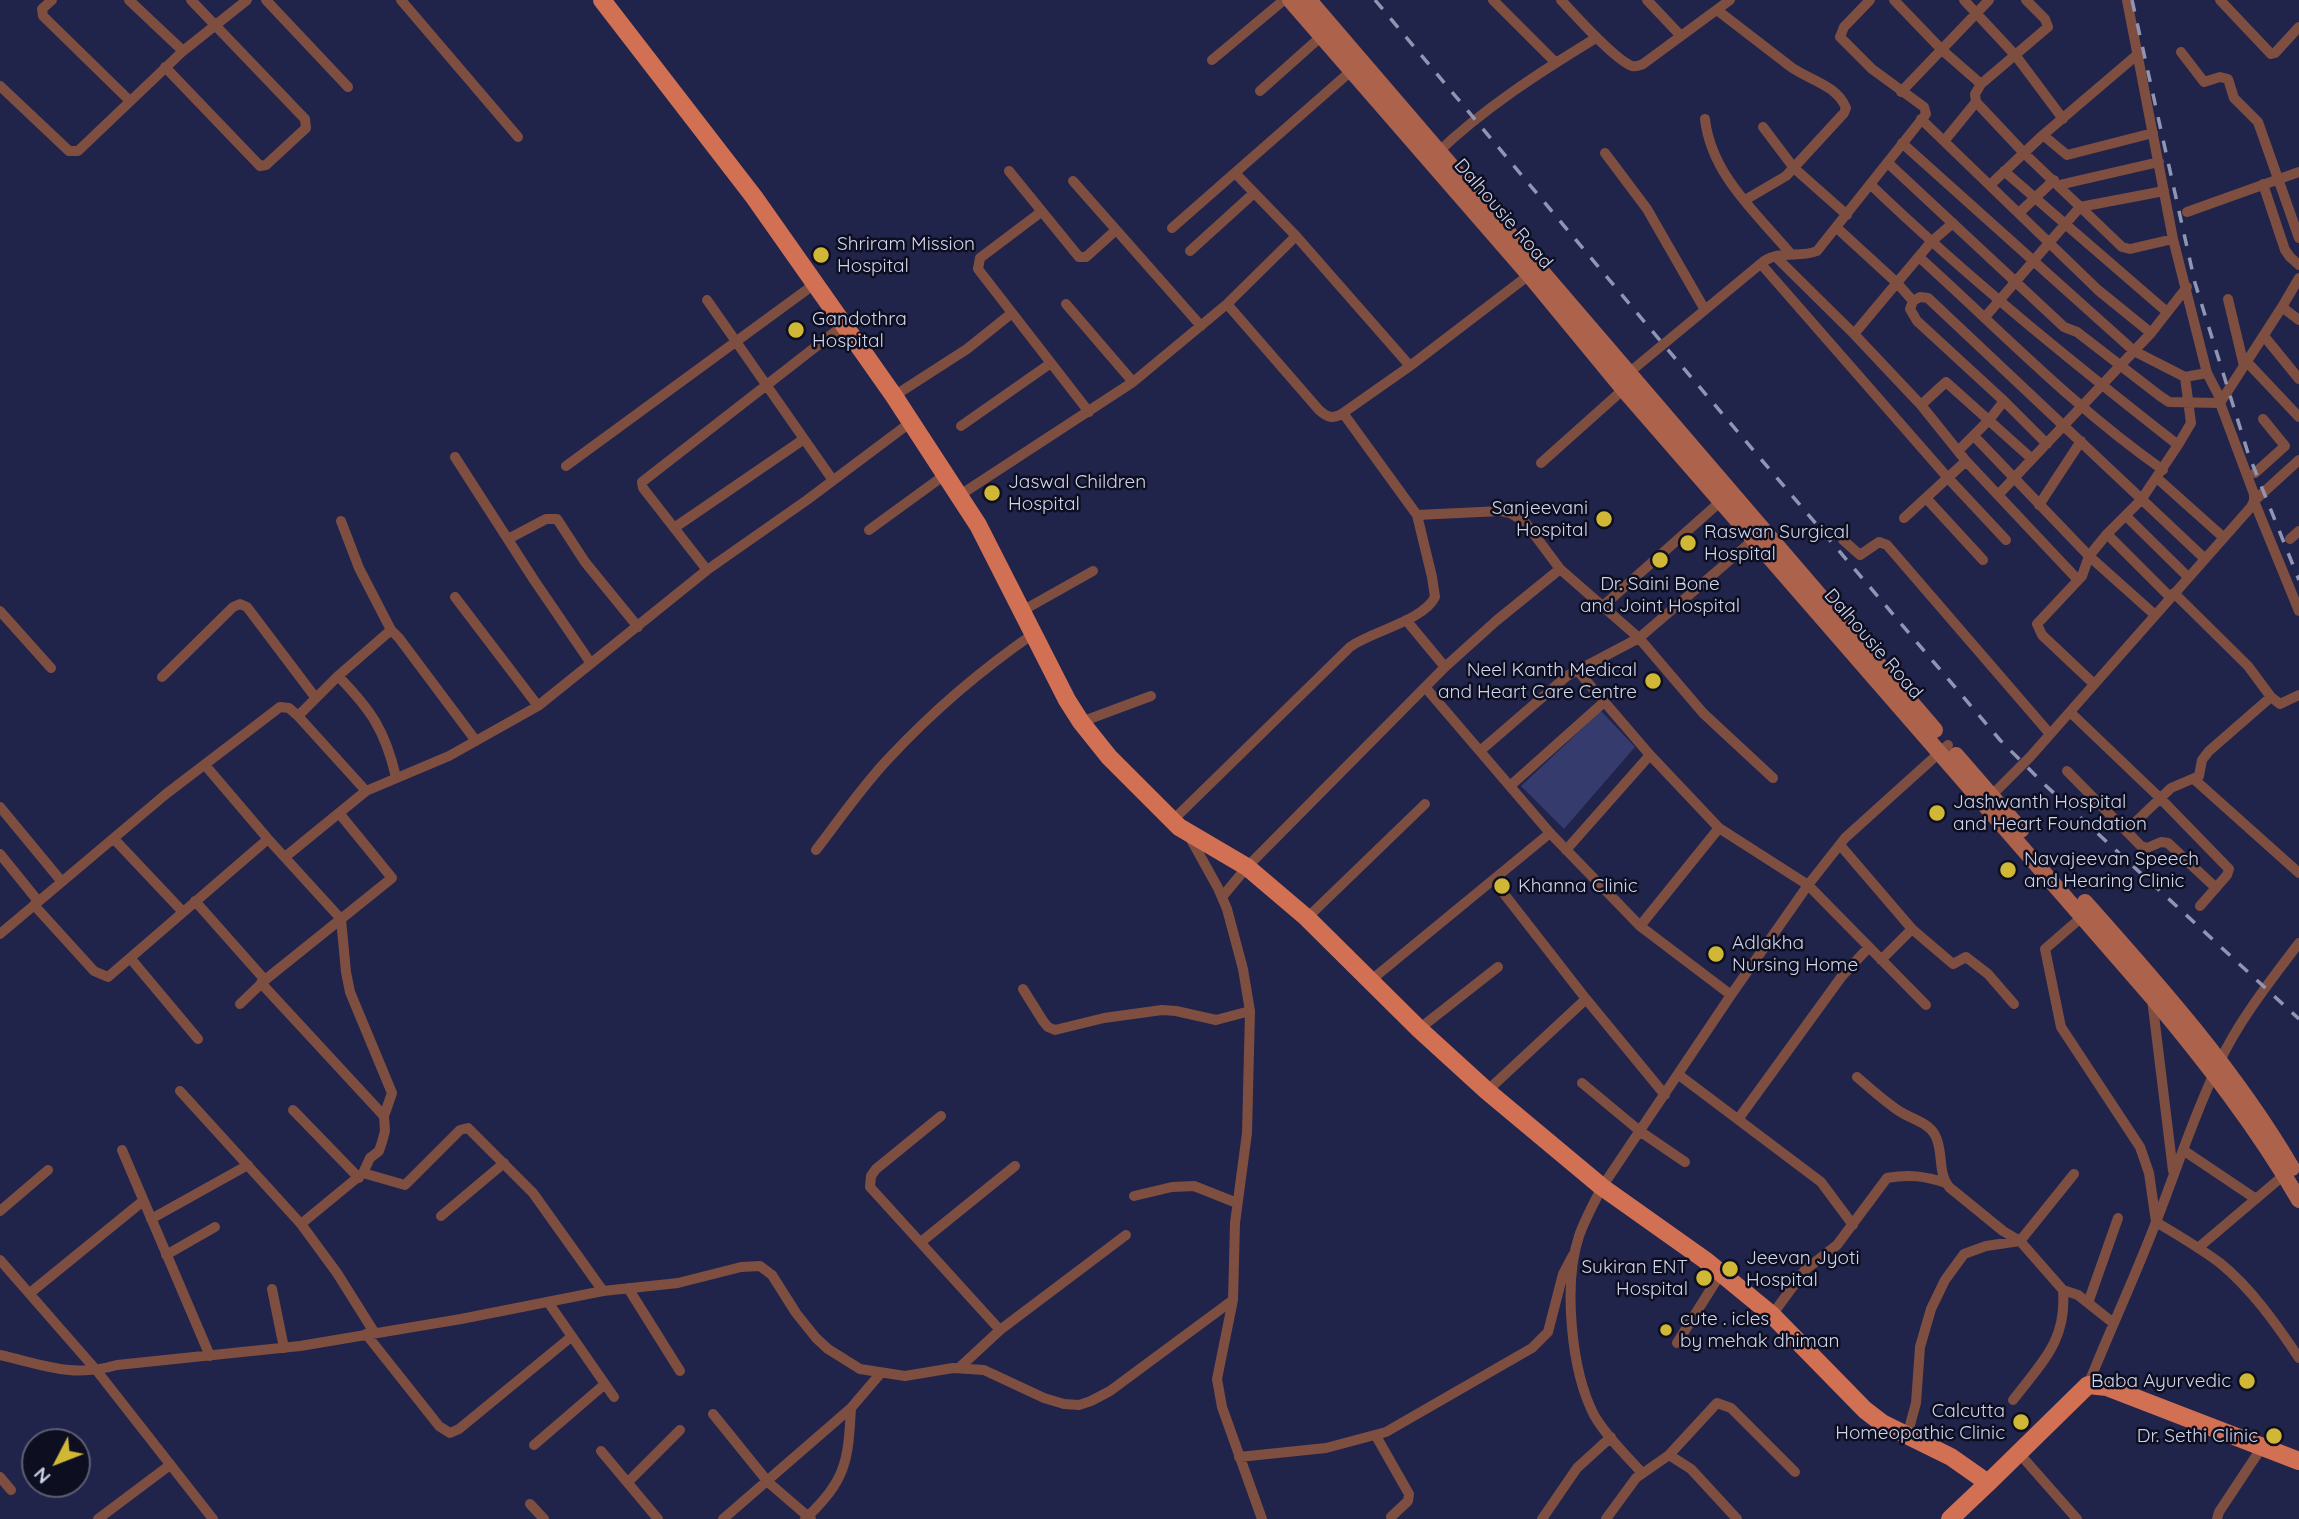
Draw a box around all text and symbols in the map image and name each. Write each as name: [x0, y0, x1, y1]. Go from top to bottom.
street label: Dalhousie Road: [1449, 154, 1557, 274]
place label: Shriram Mission Hospital: [837, 233, 975, 277]
marker: Shriram Mission Hospital: [811, 245, 831, 265]
place label: Gandothra Hospital: [812, 308, 907, 352]
marker: Gandothra Hospital: [786, 320, 806, 340]
place label: Jaswal Children Hospital: [1008, 471, 1146, 515]
marker: Jaswal Children Hospital: [982, 483, 1002, 503]
place label: Sanjeevani Hospital: [1492, 497, 1588, 541]
marker: Sanjeevani Hospital: [1594, 509, 1614, 529]
place label: Raswan Surgical Hospital: [1704, 521, 1849, 565]
marker: Raswan Surgical Hospital: [1678, 533, 1698, 553]
marker: Dr. Saini Bone and Joint Hospital: [1650, 550, 1670, 570]
place label: Dr. Saini Bone and Joint Hospital: [1580, 573, 1740, 617]
street label: Dalhousie Road: [1819, 584, 1927, 704]
place label: Neel Kanth Medical and Heart Care Centre: [1438, 659, 1637, 703]
marker: Neel Kanth Medical and Heart Care Centre: [1643, 671, 1663, 691]
place label: Jashwanth Hospital and Heart Foundation: [1953, 791, 2147, 835]
marker: Jashwanth Hospital and Heart Foundation: [1927, 803, 1947, 823]
place label: Navajeevan Speech and Hearing Clinic: [2024, 848, 2199, 892]
marker: Navajeevan Speech and Hearing Clinic: [1998, 860, 2018, 880]
place label: Khanna Clinic: [1518, 875, 1638, 897]
marker: Khanna Clinic: [1492, 876, 1512, 896]
place label: Adlakha Nursing Home: [1732, 932, 1858, 976]
marker: Adlakha Nursing Home: [1706, 944, 1726, 964]
place label: Jeevan Jyoti Hospital: [1746, 1247, 1859, 1291]
place label: Sukiran ENT Hospital: [1581, 1256, 1688, 1300]
marker: Jeevan Jyoti Hospital: [1720, 1259, 1740, 1279]
marker: Sukiran ENT Hospital: [1694, 1268, 1714, 1288]
place label: cute . icles by mehak dhiman: [1680, 1308, 1839, 1352]
marker: cute . icles by mehak dhiman: [1658, 1322, 1674, 1338]
place label: Baba Ayurvedic: [2091, 1370, 2231, 1392]
marker: Baba Ayurvedic: [2237, 1371, 2257, 1391]
place label: Calcutta Homeopathic Clinic: [1835, 1400, 2005, 1444]
marker: Calcutta Homeopathic Clinic: [2011, 1412, 2031, 1432]
place label: Dr. Sethi Clinic: [2137, 1425, 2258, 1447]
marker: Dr. Sethi Clinic: [2264, 1426, 2284, 1446]
north arrow: [21, 1428, 91, 1498]
text: N: [28, 1462, 55, 1489]

